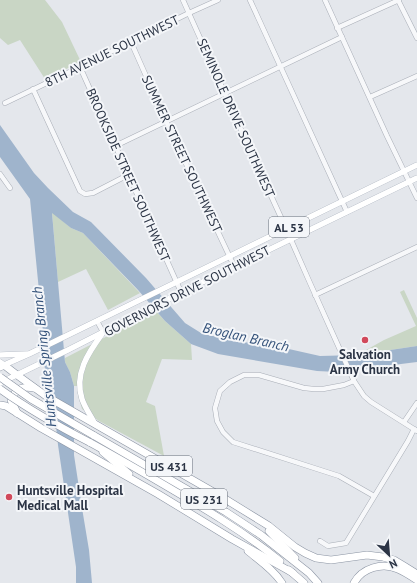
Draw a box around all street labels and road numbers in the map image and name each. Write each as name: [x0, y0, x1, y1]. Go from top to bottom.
street label: 8TH AVENUE SOUTHWEST: [42, 11, 182, 91]
street label: SEMINOLE DRIVE SOUTHWEST: [193, 36, 279, 200]
street label: SUMMER STREET SOUTHWEST: [138, 72, 226, 236]
street label: BROOKSIDE STREET SOUTHWEST: [82, 86, 174, 264]
road number: AL 53: [269, 217, 309, 237]
street label: GOVERNORS DRIVE SOUTHWEST: [101, 242, 273, 340]
road number: US 431: [146, 456, 192, 476]
road number: US 231: [181, 489, 227, 509]

